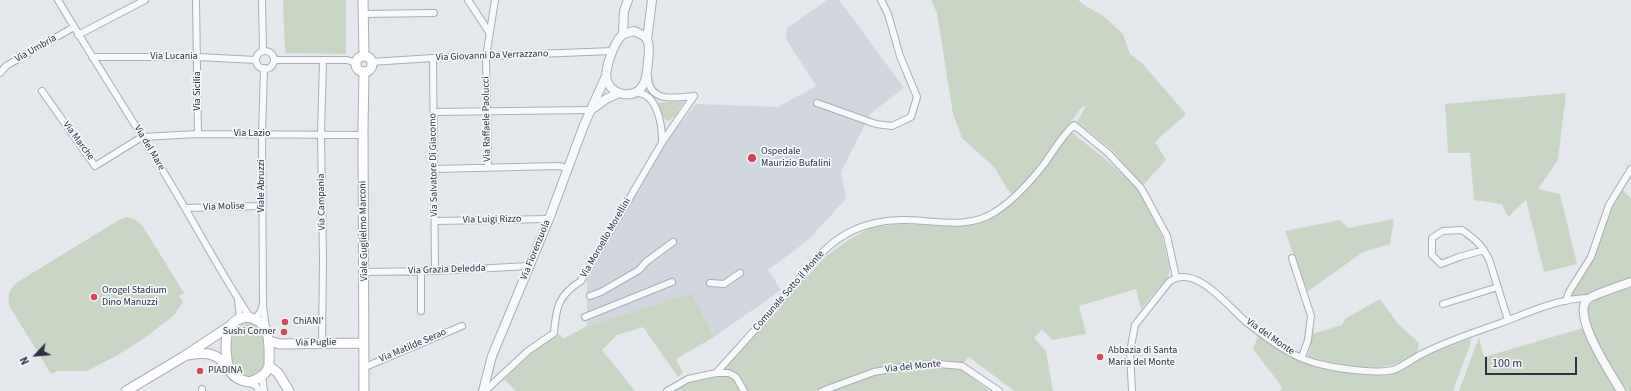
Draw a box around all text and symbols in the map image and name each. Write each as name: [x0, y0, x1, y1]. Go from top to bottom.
street label: Via Umbria: [13, 32, 59, 66]
street label: Via Giovanni Da Verrazzano: [435, 48, 549, 64]
street label: Via Lucania: [150, 51, 198, 63]
street label: Via Sicilia: [192, 71, 204, 111]
street label: Via Raffaele Paolucci: [480, 76, 494, 162]
street label: Via Salvatore Di Giacomo: [427, 113, 441, 217]
street label: Via Marche: [60, 119, 96, 163]
street label: Via del Mare: [131, 123, 167, 173]
street label: Via Lazio: [234, 128, 270, 140]
place label: Ospedale Maurizio Bufalini: [761, 146, 831, 170]
marker: Ospedale Maurizio Bufalini: [746, 152, 758, 164]
street label: Viale Abruzzi: [256, 160, 268, 212]
street label: Via Campania: [316, 173, 328, 231]
street label: Viale Guglielmo Marconi: [357, 181, 371, 281]
street label: Via Moroello Morellini: [578, 196, 634, 280]
street label: Via Molise: [203, 200, 245, 214]
street label: Via Luigi Rizzo: [463, 213, 521, 227]
street label: Via Fiorenzuola: [518, 218, 554, 282]
street label: Comunale Sotto il Monte: [751, 248, 827, 334]
street label: Via Grazia Deledda: [408, 263, 486, 277]
place label: Orogel Stadium Dino Manuzzi: [102, 285, 167, 308]
marker: Orogel Stadium Dino Manuzzi: [89, 292, 99, 302]
place label: ChiANI': [293, 316, 324, 328]
street label: Via del Monte: [1244, 316, 1296, 358]
marker: ChiANI': [280, 317, 290, 327]
place label: Sushi Corner: [223, 326, 276, 338]
street label: Via Matilde Serao: [378, 326, 448, 366]
marker: Sushi Corner: [279, 327, 289, 337]
north arrow: [16, 335, 56, 375]
street label: Via Puglie: [296, 337, 336, 349]
place label: Abbazia di Santa Maria del Monte: [1108, 345, 1177, 368]
scale bar: [1487, 349, 1579, 375]
marker: Abbazia di Santa Maria del Monte: [1095, 352, 1105, 362]
text: N: [16, 354, 33, 367]
text: 100 m: [1492, 355, 1522, 372]
street label: Via del Monte: [884, 358, 942, 376]
place label: PIADINA: [208, 365, 242, 377]
marker: PIADINA: [195, 366, 205, 376]

